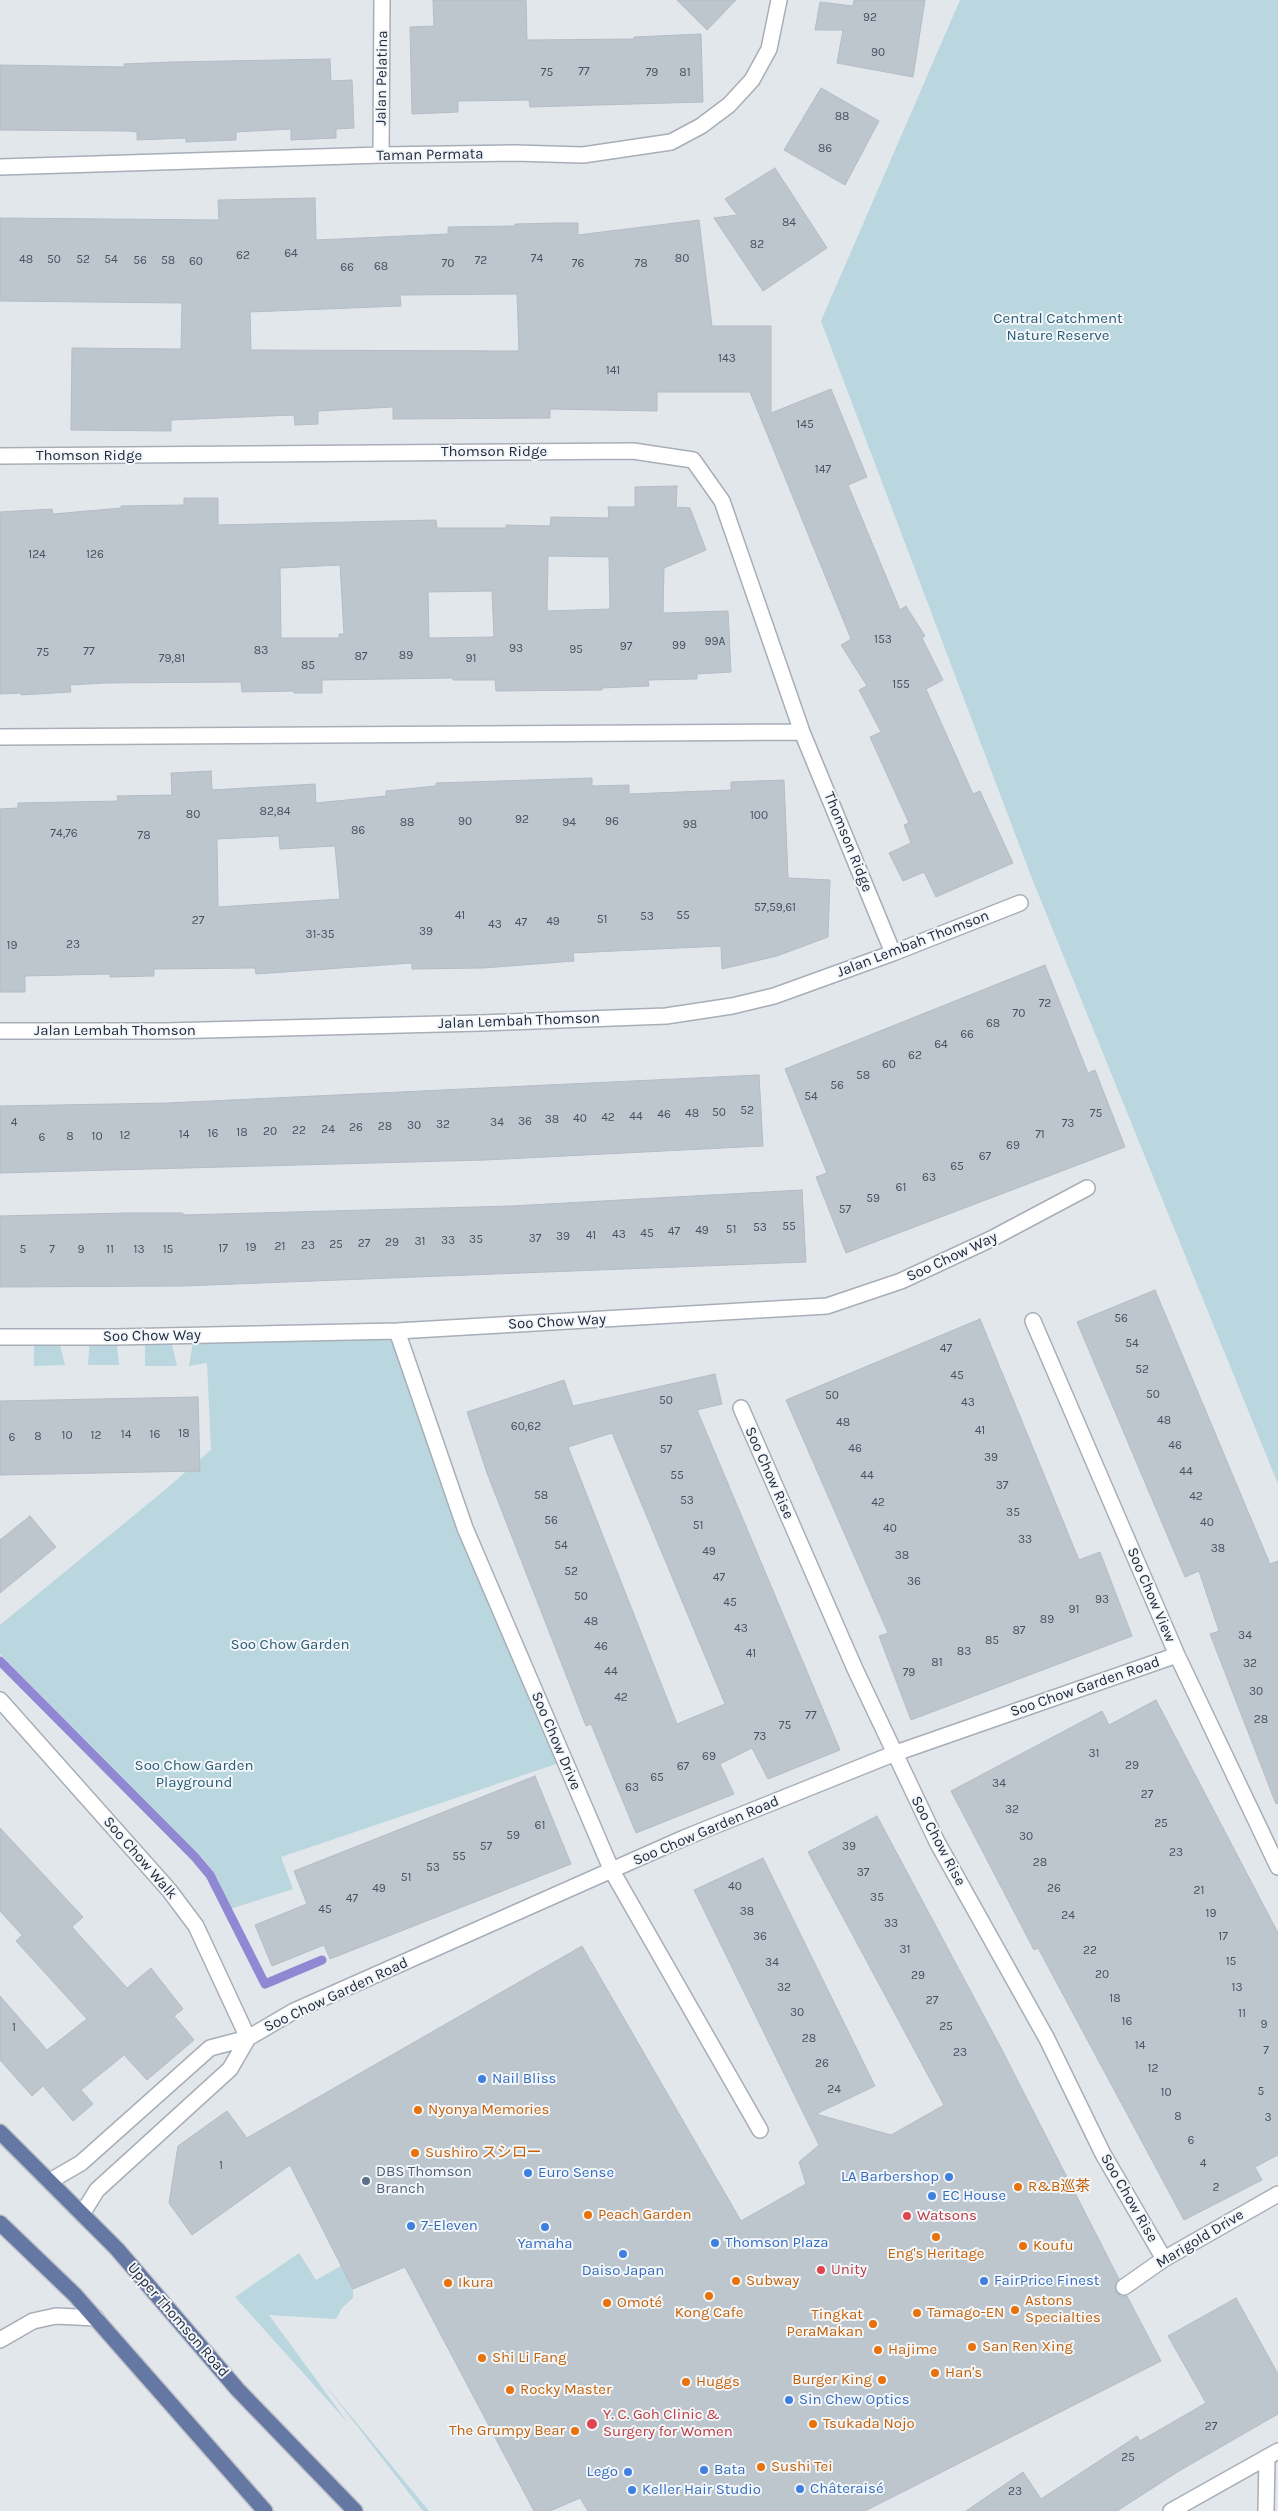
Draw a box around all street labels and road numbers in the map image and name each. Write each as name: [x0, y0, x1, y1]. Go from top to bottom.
street label: Jalan Pelatina: [372, 30, 392, 126]
street label: Taman Permata: [376, 145, 484, 165]
street label: Thomson Ridge: [441, 443, 547, 461]
street label: Thomson Ridge: [36, 447, 142, 465]
street label: Thomson Ridge: [820, 789, 876, 895]
street label: Jalan Lembah Thomson: [834, 907, 992, 981]
street label: Jalan Lembah Thomson: [438, 1009, 600, 1033]
street label: Jalan Lembah Thomson: [34, 1022, 196, 1040]
street label: Soo Chow Way: [904, 1228, 1000, 1286]
street label: Soo Chow Way: [508, 1310, 606, 1334]
street label: Soo Chow Way: [103, 1326, 201, 1346]
street label: Soo Chow Rise: [741, 1424, 797, 1522]
street label: Soo Chow View: [1123, 1545, 1179, 1645]
street label: Soo Chow Garden Road: [1008, 1653, 1162, 1721]
street label: Soo Chow Drive: [527, 1689, 585, 1793]
street label: Soo Chow Garden Road: [630, 1792, 782, 1870]
street label: Soo Chow Rise: [907, 1793, 969, 1889]
street label: Soo Chow Walk: [99, 1813, 181, 1903]
street label: Soo Chow Garden Road: [261, 1954, 411, 2036]
street label: Soo Chow Rise: [1096, 2151, 1162, 2245]
street label: Marigold Drive: [1153, 2206, 1247, 2272]
street label: Upper Thomson Road: [123, 2259, 233, 2381]

